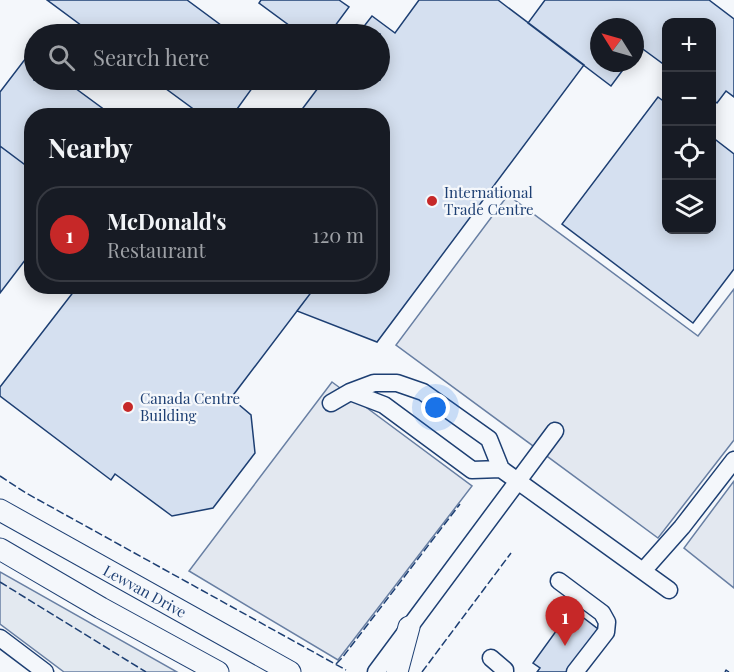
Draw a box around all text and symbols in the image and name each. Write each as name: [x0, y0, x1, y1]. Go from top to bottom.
north arrow: [590, 18, 644, 72]
map controls: [662, 18, 716, 234]
button: +: [662, 18, 716, 72]
search box: [24, 24, 390, 90]
icon: search: [45, 41, 78, 74]
text: Search here: [93, 42, 209, 72]
button: −: [662, 72, 716, 126]
button: locate: [662, 126, 716, 180]
text: Nearby: [48, 130, 133, 165]
button: layers: [662, 180, 716, 234]
place label: International Trade Centre: [444, 182, 534, 219]
marker: International Trade Centre: [425, 194, 439, 208]
text: McDonald's: [107, 206, 226, 236]
text: 1: [66, 221, 73, 248]
text: 120 m: [312, 221, 364, 248]
text: Restaurant: [107, 236, 206, 263]
place label: Canada Centre Building: [140, 388, 240, 425]
your location: [421, 393, 450, 422]
marker: Canada Centre Building: [121, 400, 135, 414]
street label: Lewvan Drive: [100, 560, 190, 622]
pin: 1: [546, 596, 584, 646]

